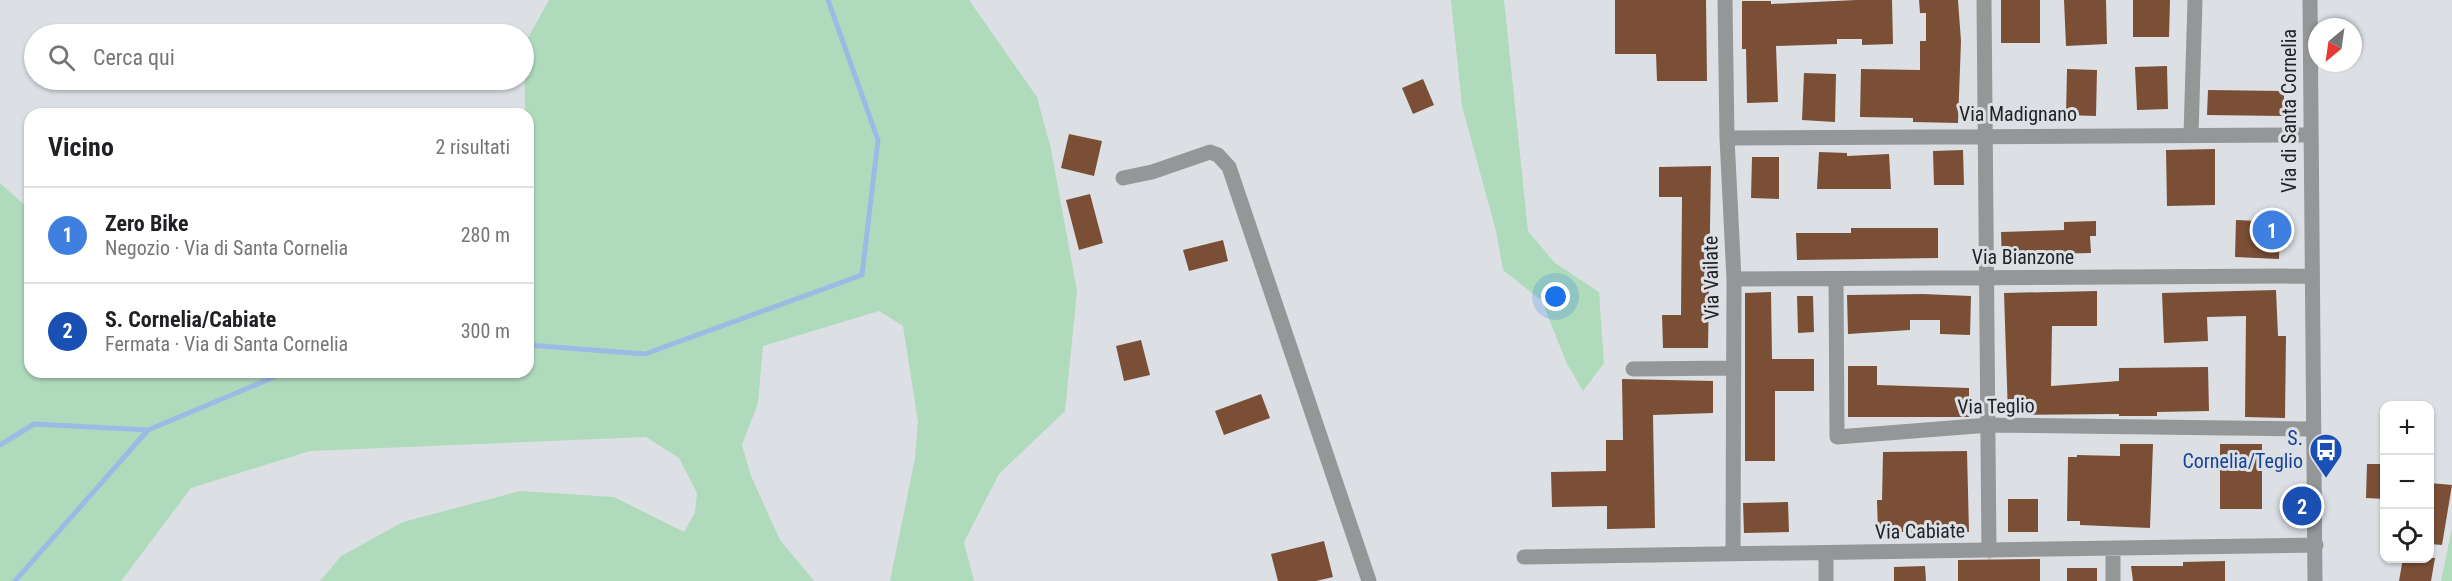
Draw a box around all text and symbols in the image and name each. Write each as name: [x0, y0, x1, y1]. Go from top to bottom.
north arrow: [2308, 18, 2362, 72]
search box: [24, 24, 534, 90]
street label: Via di Santa Cornelia: [2277, 29, 2301, 193]
icon: search: [45, 41, 78, 74]
text: Cerca qui: [93, 45, 175, 70]
street label: Via Madignano: [1959, 102, 2077, 126]
text: Vicino: [48, 132, 114, 162]
text: 2 risultati: [435, 135, 510, 159]
pin: 1: [2252, 208, 2292, 252]
text: Zero Bike: [105, 211, 189, 236]
text: 1: [62, 223, 73, 247]
text: 280 m: [461, 223, 510, 247]
text: Negozio · Via di Santa Cornelia: [105, 236, 348, 260]
street label: Via Vailate: [1698, 236, 1724, 320]
street label: Via Bianzone: [1972, 245, 2074, 269]
your location: [1541, 282, 1570, 311]
text: S. Cornelia/Cabiate: [105, 307, 276, 332]
text: 2: [62, 319, 73, 343]
text: 300 m: [461, 319, 510, 343]
text: Fermata · Via di Santa Cornelia: [105, 332, 348, 356]
street label: Via Teglio: [1957, 393, 2035, 419]
map controls: [2380, 401, 2434, 563]
button: +: [2380, 401, 2434, 455]
place label: S. Cornelia/Teglio: [2182, 426, 2303, 473]
bus stop icon: S. Cornelia/Teglio: [2308, 432, 2344, 479]
button: −: [2380, 455, 2434, 509]
pin: 2: [2282, 484, 2322, 528]
button: locate: [2380, 509, 2434, 563]
street label: Via Cabiate: [1875, 518, 1965, 544]

